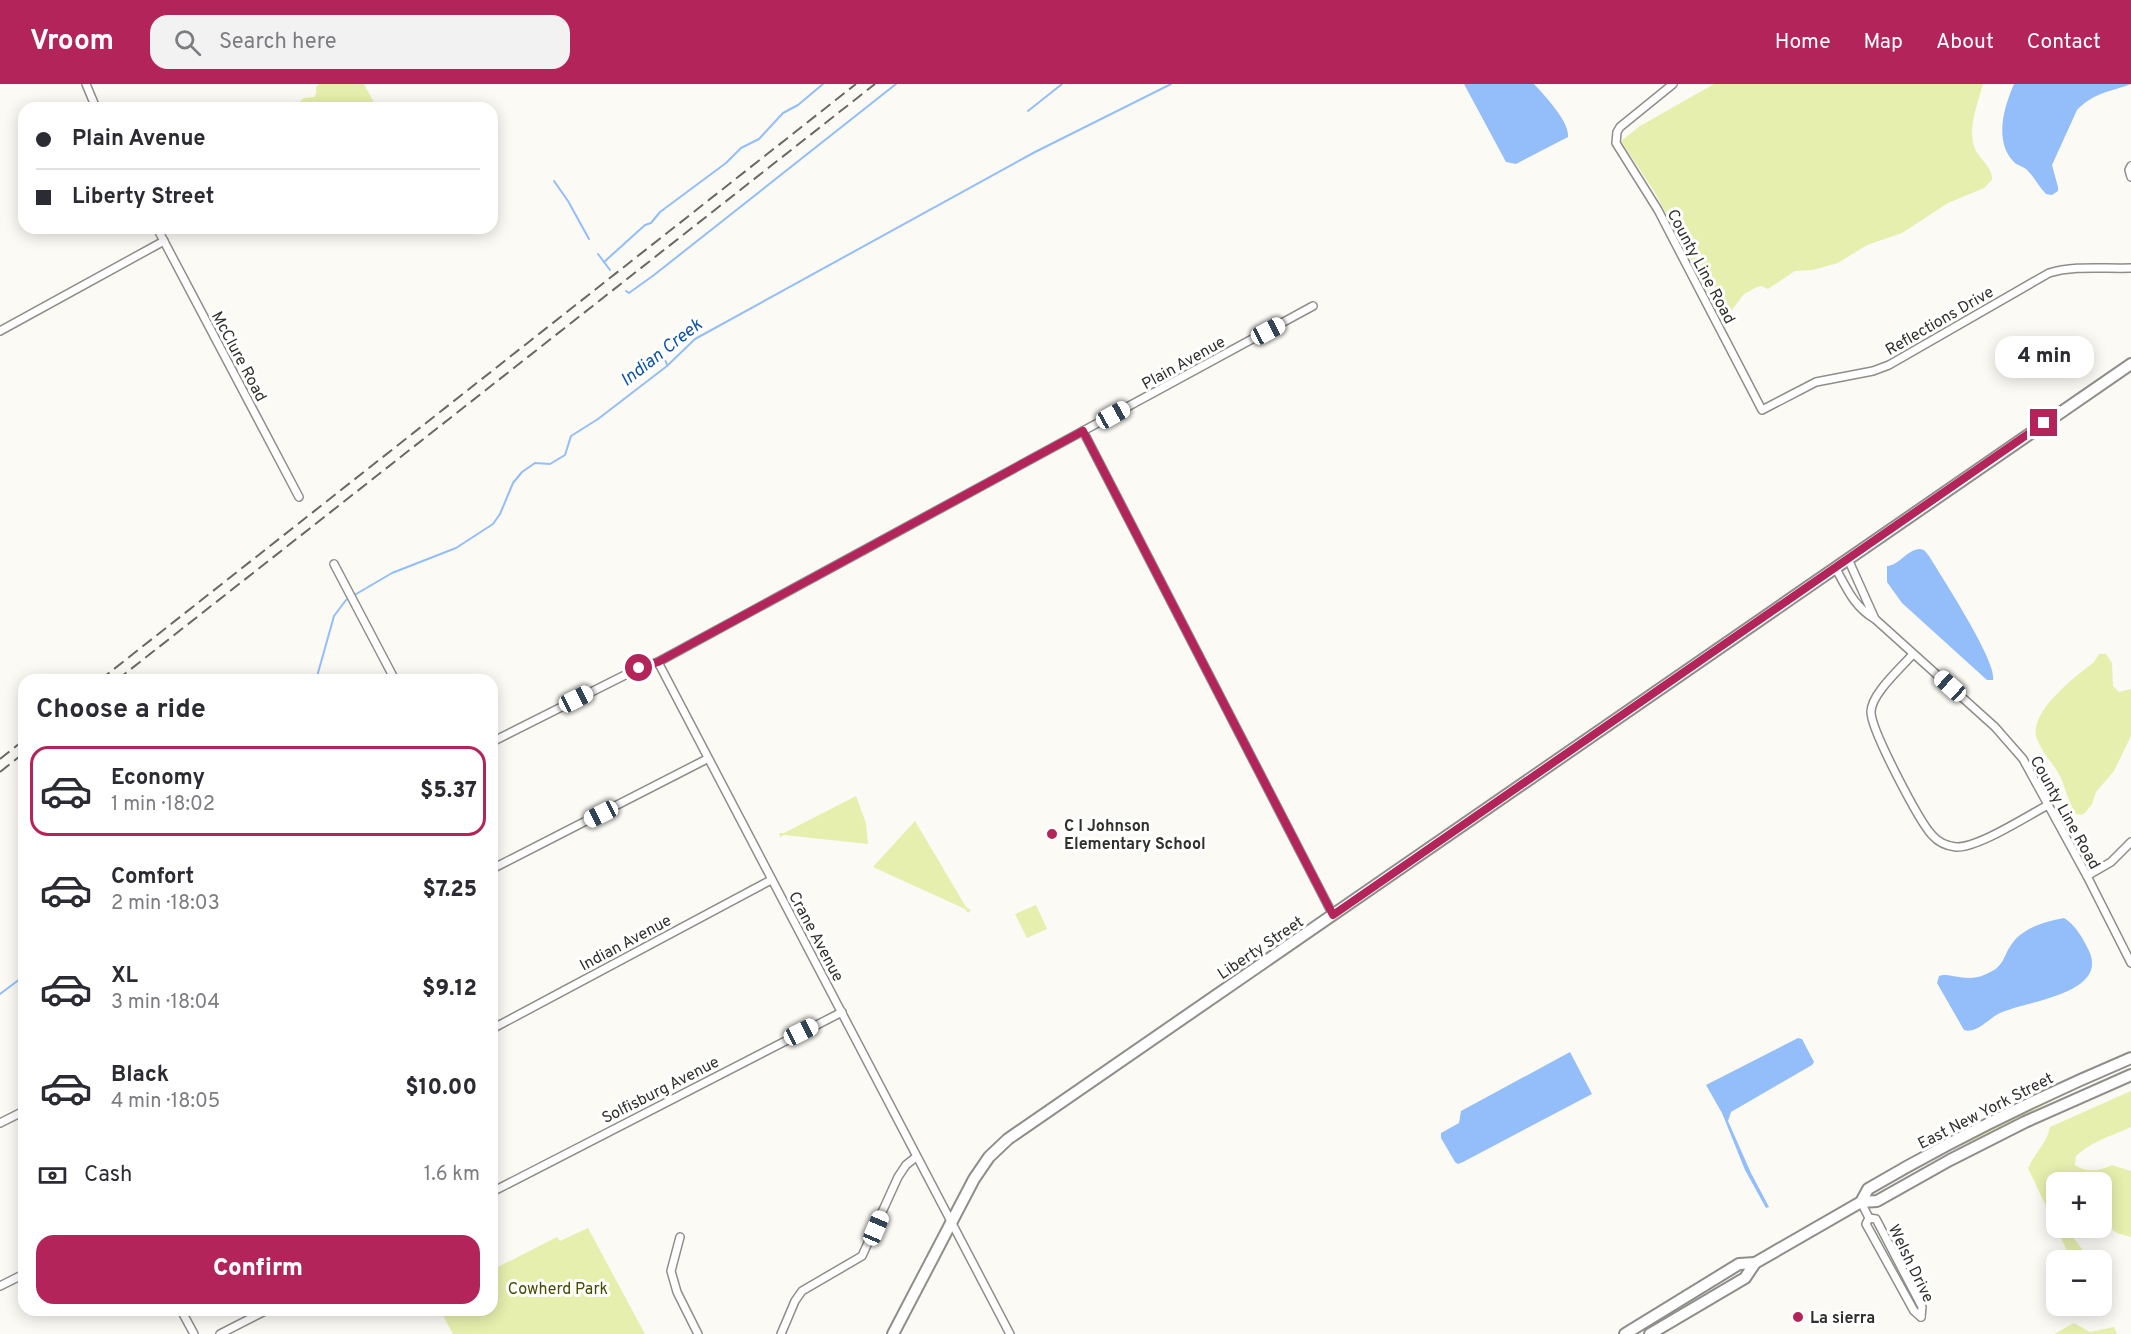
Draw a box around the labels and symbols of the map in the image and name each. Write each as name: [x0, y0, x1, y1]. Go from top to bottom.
street label: County Line Road: [1662, 206, 1739, 328]
street label: Reflections Drive: [1882, 283, 1998, 361]
street label: McClure Road: [206, 308, 270, 406]
water label: Indian Creek: [616, 314, 708, 392]
car: [1248, 315, 1288, 347]
street label: Plain Avenue: [1139, 333, 1229, 395]
callout: 4 min: [1994, 336, 2094, 378]
car: [1093, 398, 1133, 432]
route end: [2030, 409, 2057, 436]
route start: [625, 654, 652, 681]
car: [1931, 667, 1969, 705]
car: [556, 683, 596, 715]
street label: County Line Road: [2025, 753, 2104, 873]
car: [581, 798, 621, 830]
place label: C I Johnson Elementary School: [1064, 817, 1206, 855]
marker: C I Johnson Elementary School: [1045, 827, 1059, 841]
street label: Crane Avenue: [783, 888, 847, 985]
street label: Indian Avenue: [577, 911, 675, 976]
street label: Liberty Street: [1214, 913, 1308, 985]
car: [781, 1016, 821, 1048]
street label: Solfisburg Avenue: [599, 1053, 723, 1129]
street label: East New York Street: [1915, 1069, 2057, 1155]
car: [861, 1208, 891, 1248]
street label: Welsh Drive: [1883, 1222, 1938, 1306]
park label: Cowherd Park: [508, 1280, 608, 1300]
place label: La sierra: [1810, 1309, 1875, 1329]
marker: La sierra: [1791, 1310, 1805, 1324]

